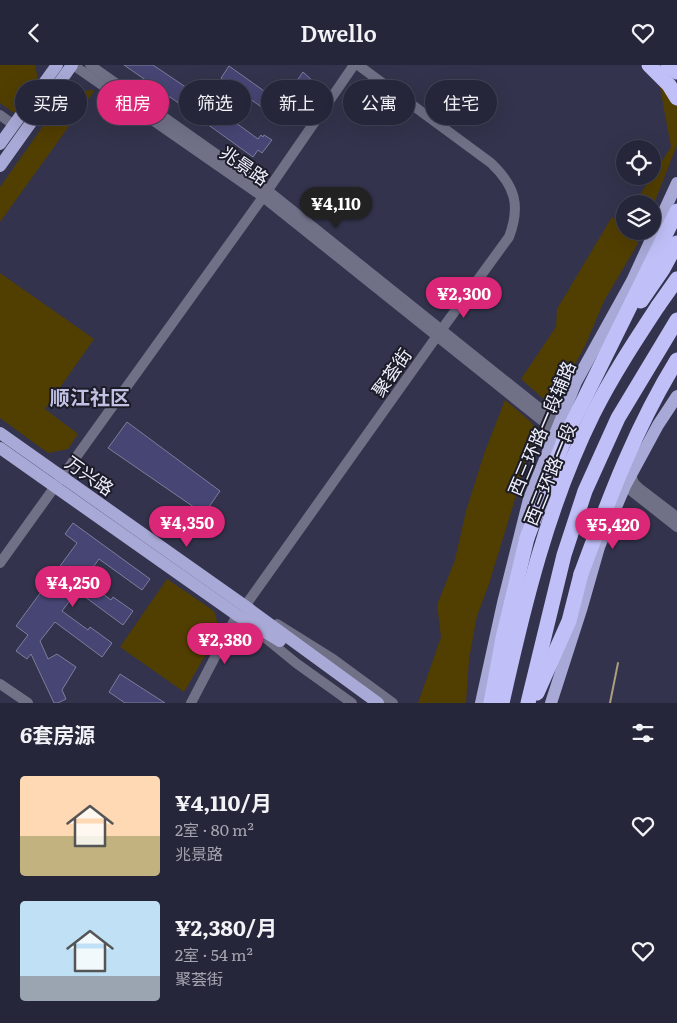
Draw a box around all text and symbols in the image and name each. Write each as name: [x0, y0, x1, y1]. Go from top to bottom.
text: Dwello: [300, 16, 377, 49]
icon: back: [20, 19, 48, 47]
icon: heart: [629, 19, 657, 47]
chip: 买房: [15, 80, 87, 125]
chip: 租房: [97, 80, 169, 125]
chip: 筛选: [179, 80, 251, 125]
chip: 新上: [261, 80, 333, 125]
chip: 公寓: [343, 80, 415, 125]
chip: 住宅: [425, 80, 497, 125]
street label: 兆景路: [215, 138, 275, 192]
map controls: [616, 140, 661, 240]
button: locate: [616, 140, 661, 185]
pin: ¥4,110: [295, 186, 377, 229]
text: ¥4,110: [311, 191, 361, 215]
button: layers: [616, 195, 661, 240]
pin: ¥2,300: [423, 277, 505, 319]
text: ¥2,300: [437, 281, 491, 305]
street label: 聚荟街: [364, 342, 418, 402]
street label: 西三环路一段辅路: [503, 358, 579, 498]
district label: 顺江社区: [50, 381, 130, 411]
street label: 西三环路一段: [519, 420, 579, 528]
street label: 万兴路: [60, 448, 120, 502]
pin: ¥4,350: [146, 505, 228, 548]
pin: ¥5,420: [572, 507, 654, 550]
text: ¥4,350: [160, 510, 214, 534]
text: ¥5,420: [586, 512, 640, 536]
pin: ¥4,250: [32, 565, 114, 608]
text: ¥4,250: [46, 570, 100, 594]
pin: ¥2,380: [184, 623, 266, 665]
text: ¥2,380: [198, 627, 252, 651]
text: 6套房源: [20, 718, 95, 749]
icon: filters: [629, 719, 657, 747]
text: ¥4,110/月: [175, 786, 272, 817]
icon: home: [60, 796, 120, 856]
icon: heart: [629, 812, 657, 840]
text: 2室 · 80 m²: [175, 817, 254, 841]
text: 兆景路: [175, 841, 223, 865]
text: ¥2,380/月: [175, 911, 277, 942]
icon: home: [60, 921, 120, 981]
icon: heart: [629, 937, 657, 965]
text: 2室 · 54 m²: [175, 942, 253, 966]
text: 聚荟街: [175, 966, 223, 990]

